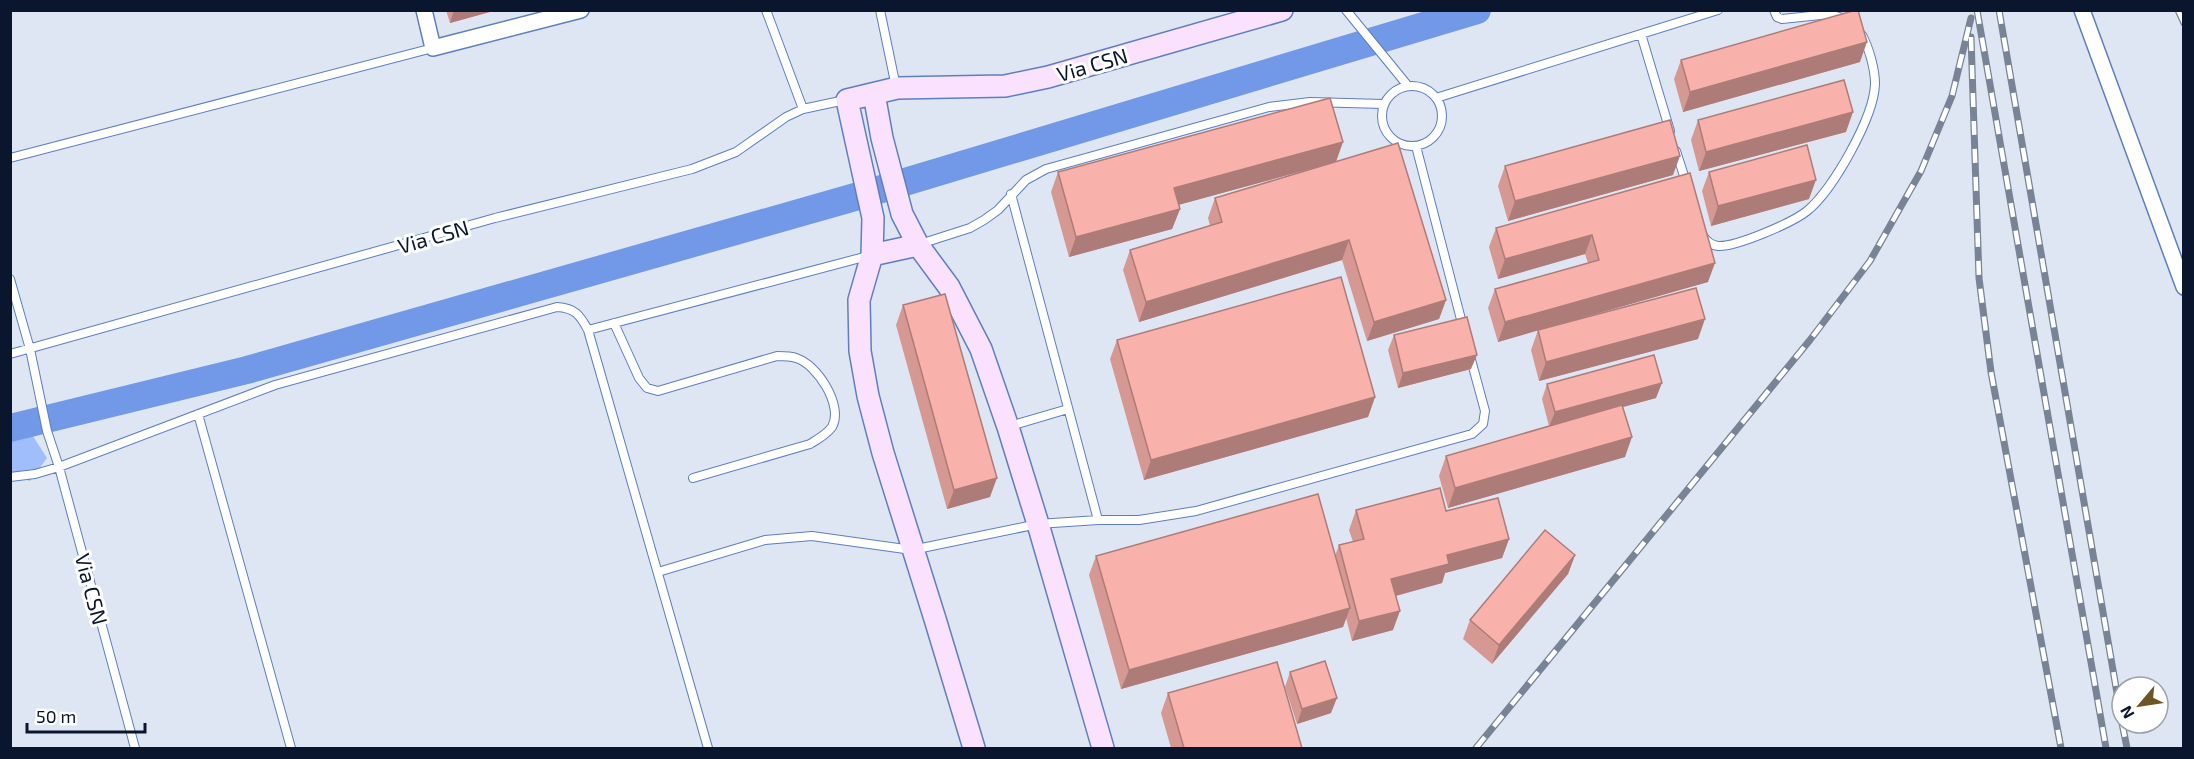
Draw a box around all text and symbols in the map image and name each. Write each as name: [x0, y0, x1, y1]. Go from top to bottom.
street label: Via CSN: [1054, 42, 1130, 86]
street label: Via CSN: [395, 214, 471, 258]
street label: Via CSN: [71, 551, 113, 627]
north arrow: [2110, 675, 2170, 735]
scale bar: [27, 696, 146, 734]
text: N: [2115, 703, 2138, 722]
text: 50 m: [36, 705, 76, 727]

